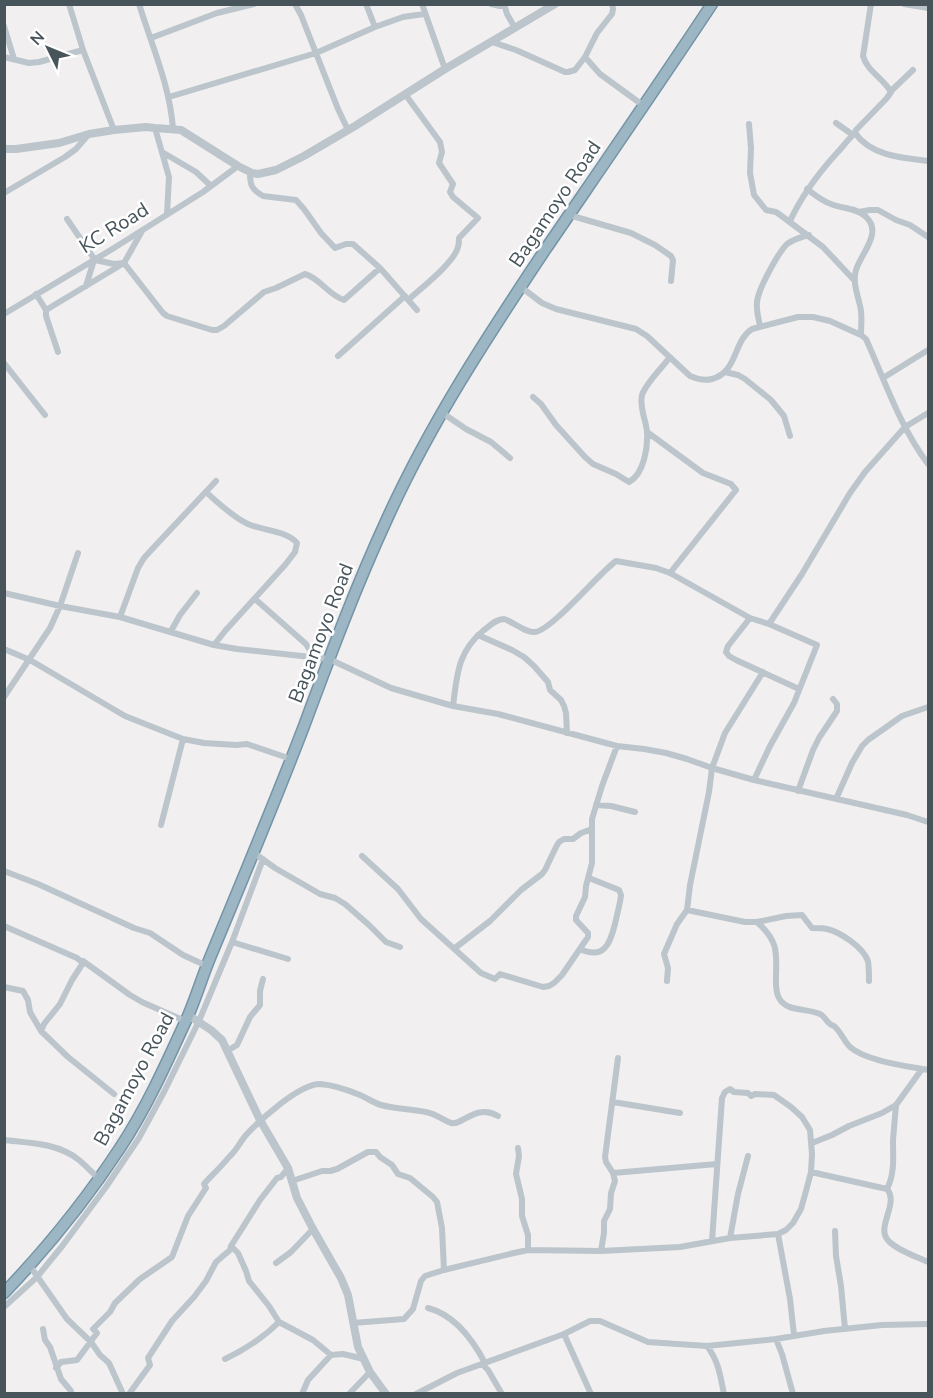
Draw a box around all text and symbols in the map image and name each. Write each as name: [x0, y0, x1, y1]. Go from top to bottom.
north arrow: [18, 18, 78, 78]
text: N: [26, 27, 50, 50]
street label: Bagamoyo Road: [503, 135, 607, 273]
street label: KC Road: [74, 196, 154, 260]
street label: Bagamoyo Road: [282, 559, 360, 707]
street label: Bagamoyo Road: [87, 1008, 181, 1150]

